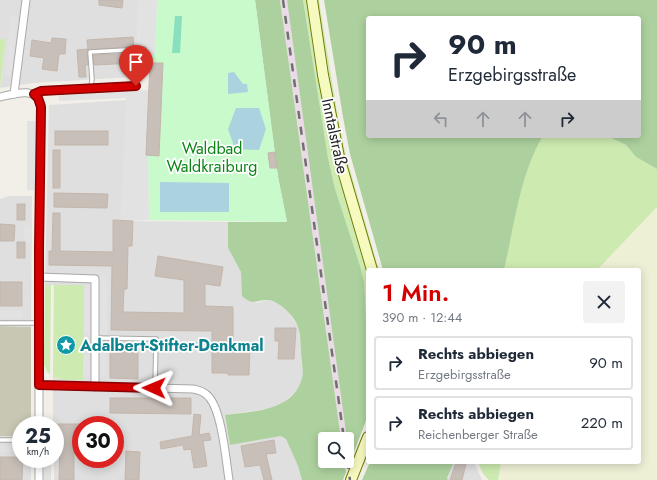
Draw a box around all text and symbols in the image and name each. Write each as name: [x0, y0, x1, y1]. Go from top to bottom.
text: 90 m: [448, 24, 517, 65]
icon: right: [382, 32, 434, 84]
pin: [119, 45, 153, 86]
icon: arrive: [125, 51, 147, 73]
text: Erzgebirgsstraße: [448, 62, 576, 88]
street label: Inntalstraße: [316, 96, 354, 176]
icon: left: [430, 108, 452, 130]
icon: ahead: [472, 108, 494, 130]
icon: ahead: [514, 108, 536, 130]
icon: right: [556, 108, 578, 130]
park label: Waldbad Waldkraiburg: [166, 137, 258, 178]
text: 1 Min.: [382, 275, 449, 310]
button: close: [583, 281, 625, 323]
text: 390 m · 12:44: [382, 308, 462, 327]
place icon: Adalbert-Stifter-Denkmal: [55, 334, 77, 356]
place label: Adalbert-Stifter-Denkmal: [79, 334, 264, 357]
text: Rechts abbiegen: [418, 343, 534, 365]
icon: right: [384, 352, 406, 374]
text: 90 m: [589, 352, 623, 374]
text: Erzgebirgsstraße: [418, 365, 511, 384]
position arrow: [133, 367, 175, 409]
text: Rechts abbiegen: [418, 403, 534, 425]
icon: right: [384, 412, 406, 434]
text: 220 m: [581, 412, 623, 434]
speed limit sign: 30: [72, 416, 124, 468]
text: 25: [25, 422, 51, 451]
text: Reichenberger Straße: [418, 425, 538, 444]
map controls: [318, 432, 354, 468]
button: search: [318, 432, 354, 468]
text: km/h: [27, 444, 49, 459]

